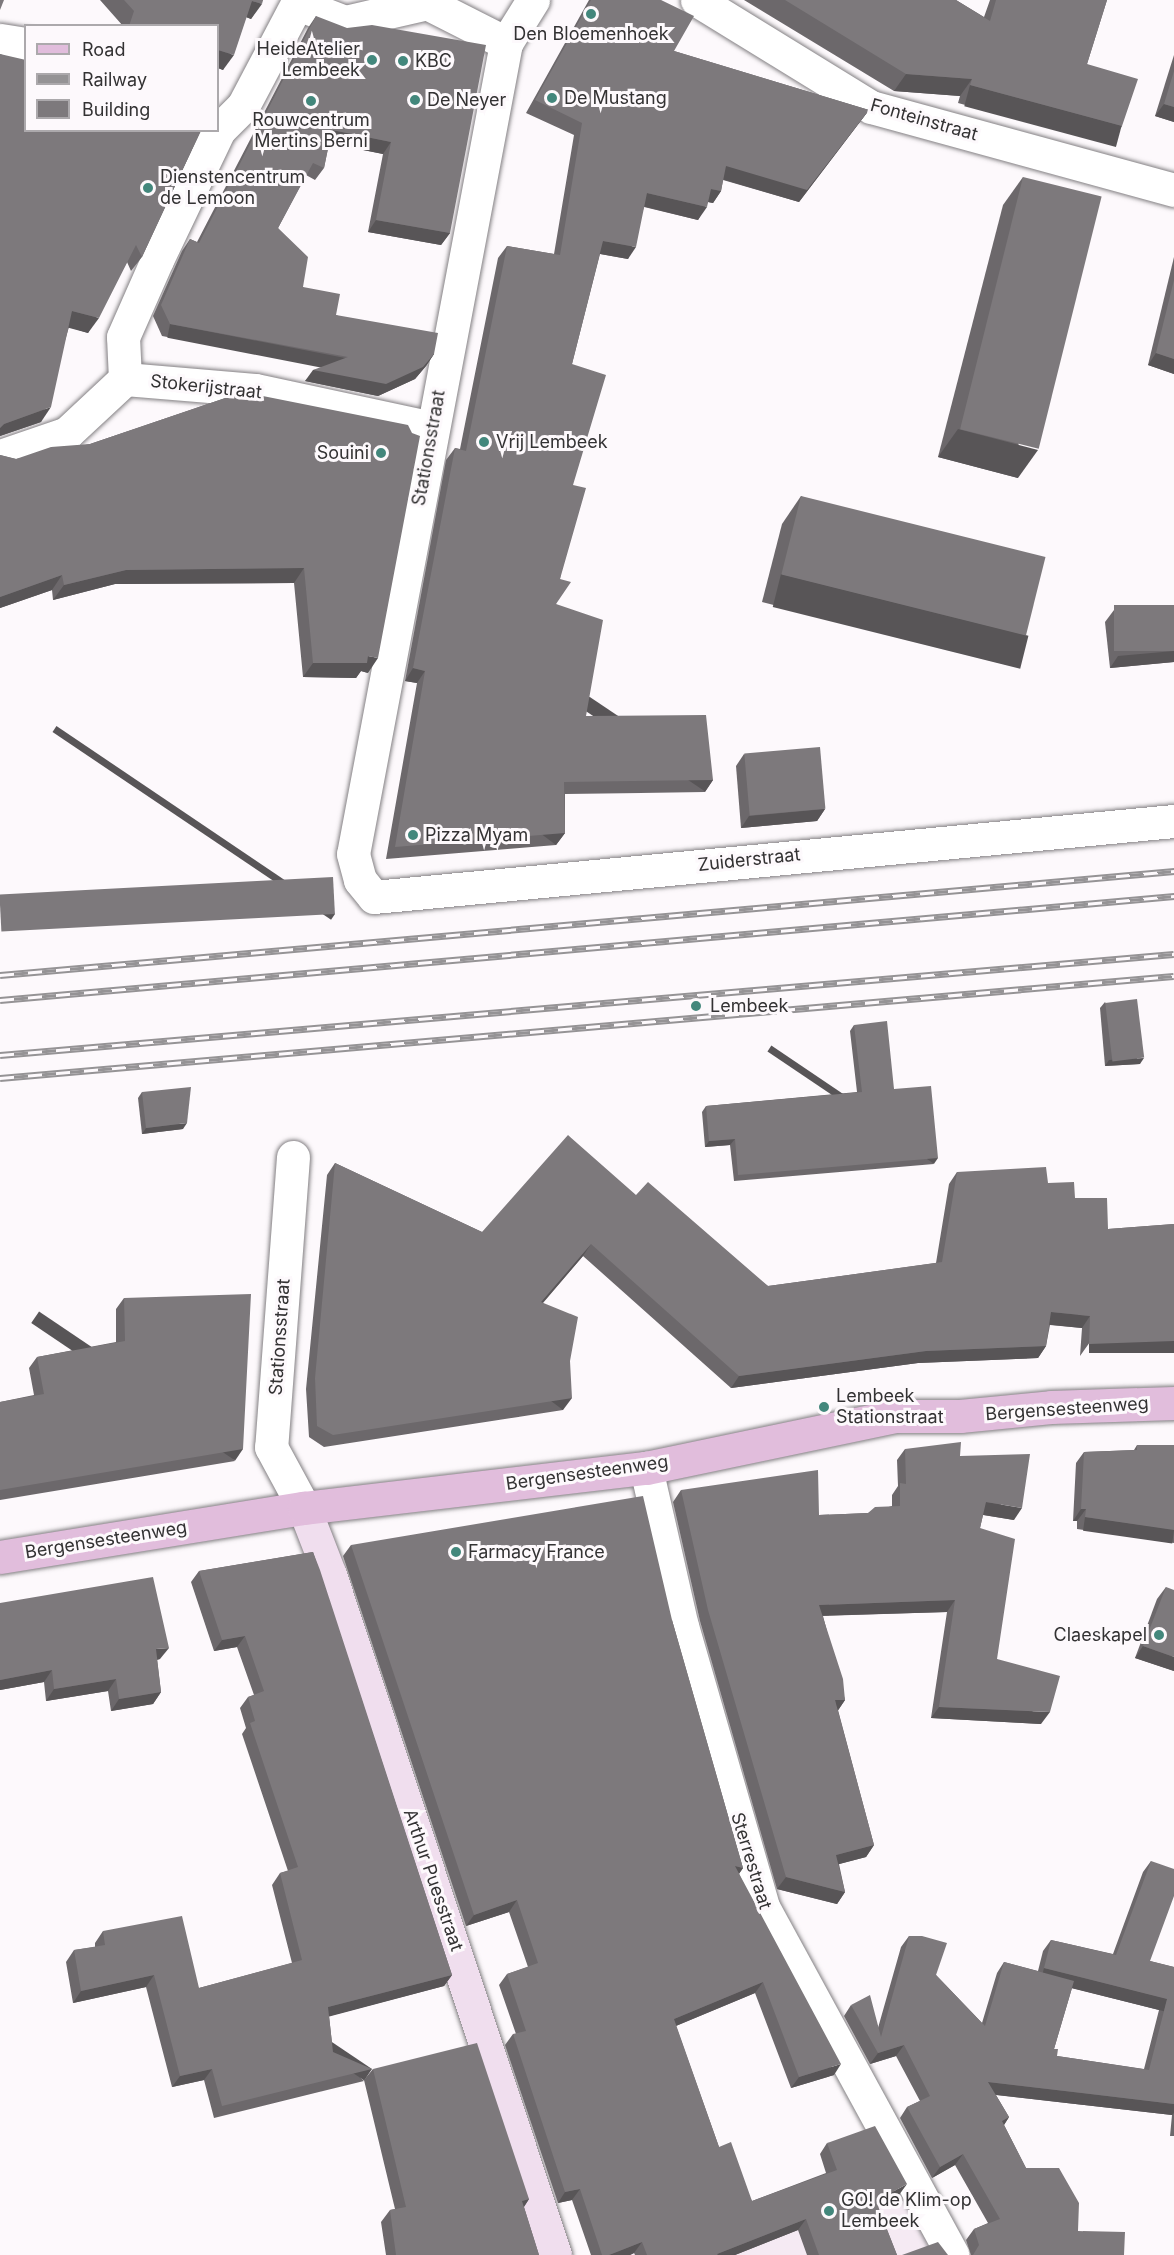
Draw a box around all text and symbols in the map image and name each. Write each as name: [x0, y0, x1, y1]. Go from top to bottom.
marker: Den Bloemenhoek: [584, 7, 598, 21]
place label: Den Bloemenhoek: [513, 23, 669, 45]
legend: [24, 24, 219, 132]
text: Road: [82, 39, 125, 60]
place label: HeideAtelier Lembeek: [257, 39, 360, 82]
place label: KBC: [415, 50, 452, 72]
marker: HeideAtelier Lembeek: [365, 53, 379, 67]
marker: KBC: [396, 54, 410, 68]
text: Railway: [82, 69, 147, 90]
place label: De Mustang: [564, 87, 667, 109]
place label: De Neyer: [427, 89, 506, 111]
marker: De Mustang: [545, 91, 559, 105]
marker: De Neyer: [408, 93, 422, 107]
marker: Rouwcentrum Mertins Berni: [304, 94, 318, 108]
street label: Fonteinstraat: [868, 94, 980, 146]
text: Building: [82, 99, 150, 120]
place label: Rouwcentrum Mertins Berni: [252, 110, 370, 152]
place label: Dienstencentrum de Lemoon: [160, 167, 305, 210]
marker: Dienstencentrum de Lemoon: [141, 181, 155, 195]
street label: Stokerijstraat: [149, 370, 263, 404]
street label: Stationsstraat: [408, 388, 450, 508]
place label: Vrij Lembeek: [496, 431, 608, 453]
marker: Vrij Lembeek: [477, 435, 491, 449]
place label: Souini: [317, 442, 369, 464]
marker: Souini: [374, 446, 388, 460]
place label: Pizza Myam: [425, 824, 528, 846]
marker: Pizza Myam: [406, 828, 420, 842]
street label: Zuiderstraat: [697, 844, 801, 876]
place label: Lembeek: [710, 995, 788, 1017]
marker: Lembeek: [687, 997, 705, 1015]
street label: Stationsstraat: [265, 1278, 295, 1396]
place label: Lembeek Stationstraat: [836, 1386, 944, 1428]
street label: Bergensesteenweg: [985, 1393, 1149, 1425]
marker: Lembeek Stationstraat: [817, 1400, 831, 1414]
street label: Bergensesteenweg: [504, 1451, 670, 1495]
street label: Bergensesteenweg: [23, 1517, 189, 1563]
place label: Farmacy France: [468, 1541, 605, 1563]
marker: Farmacy France: [449, 1545, 463, 1559]
place label: Claeskapel: [1054, 1624, 1147, 1646]
marker: Claeskapel: [1152, 1628, 1166, 1642]
street label: Arthur Puesstraat: [399, 1806, 467, 1954]
street label: Sterrestraat: [726, 1810, 776, 1912]
place label: GO! de Klim-op Lembeek: [841, 2190, 972, 2232]
marker: GO! de Klim-op Lembeek: [822, 2204, 836, 2218]

